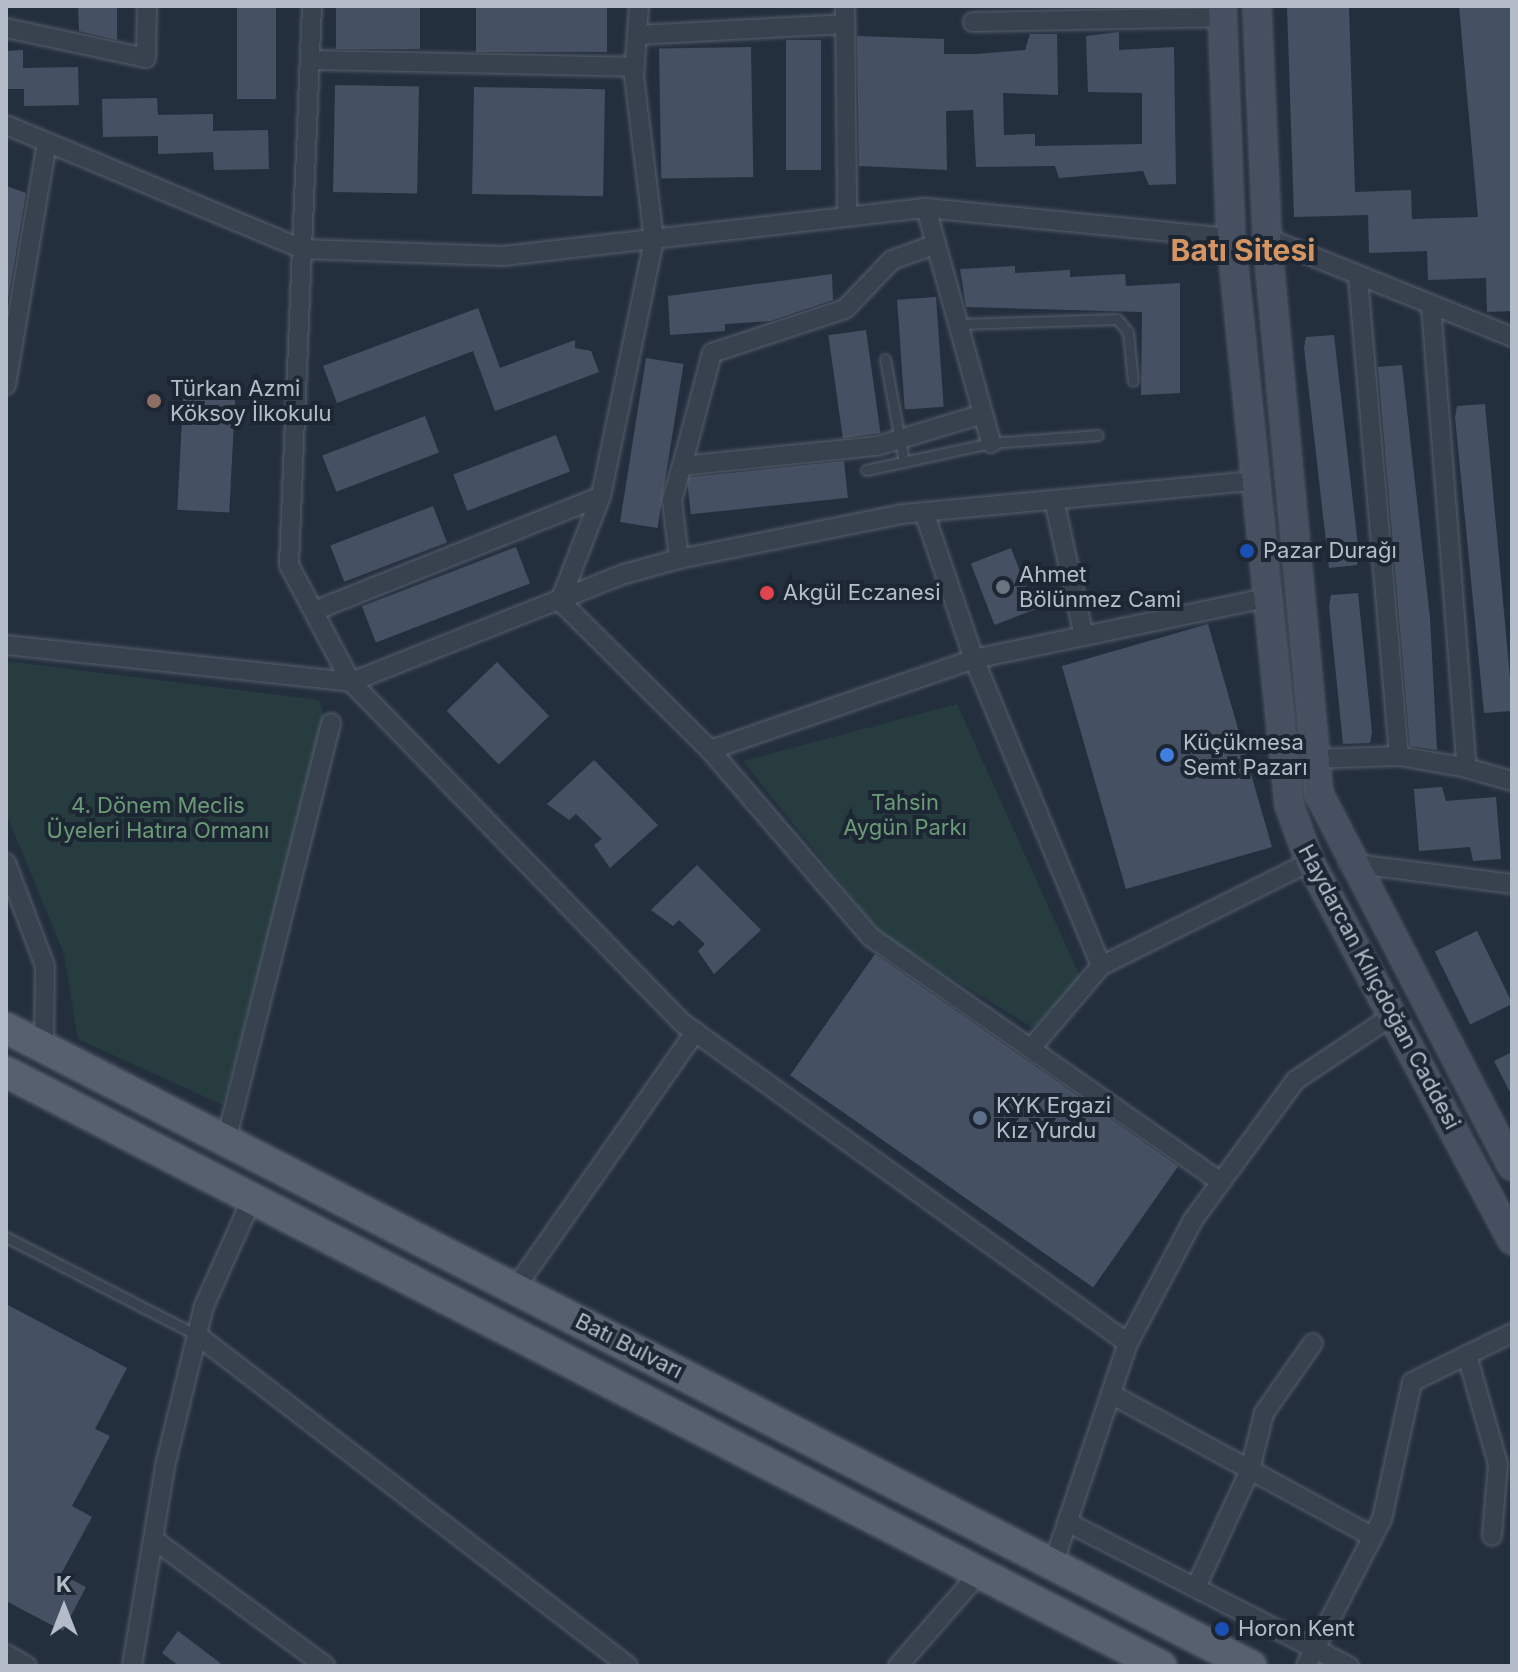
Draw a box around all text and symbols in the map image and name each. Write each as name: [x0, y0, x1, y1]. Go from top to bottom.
district label: Batı Sitesi: [1171, 232, 1315, 268]
place label: Türkan Azmi Köksoy İlkokulu: [170, 375, 332, 426]
marker: Türkan Azmi Köksoy İlkokulu: [145, 392, 163, 410]
place label: Pazar Durağı: [1263, 538, 1397, 564]
marker: Pazar Durağı: [1238, 542, 1256, 560]
place label: Ahmet Bölünmez Cami: [1019, 561, 1181, 612]
marker: Ahmet Bölünmez Cami: [994, 578, 1012, 596]
place label: Akgül Eczanesi: [783, 580, 941, 606]
marker: Akgül Eczanesi: [758, 584, 776, 602]
place label: Küçükmesa Semt Pazarı: [1183, 729, 1307, 780]
marker: Küçükmesa Semt Pazarı: [1158, 746, 1176, 764]
park label: Tahsin Aygün Parkı: [843, 789, 967, 840]
park label: 4. Dönem Meclis Üyeleri Hatıra Ormanı: [47, 792, 269, 844]
street label: Haydarcan Kılıçdoğan Caddesi: [1292, 840, 1466, 1134]
place label: KYK Ergazi Kız Yurdu: [996, 1092, 1111, 1144]
marker: KYK Ergazi Kız Yurdu: [971, 1109, 989, 1127]
street label: Batı Bulvarı: [571, 1308, 687, 1384]
north arrow: [24, 1568, 104, 1648]
text: K: [56, 1571, 72, 1597]
place label: Horon Kent: [1238, 1616, 1355, 1642]
marker: Horon Kent: [1213, 1620, 1231, 1638]

